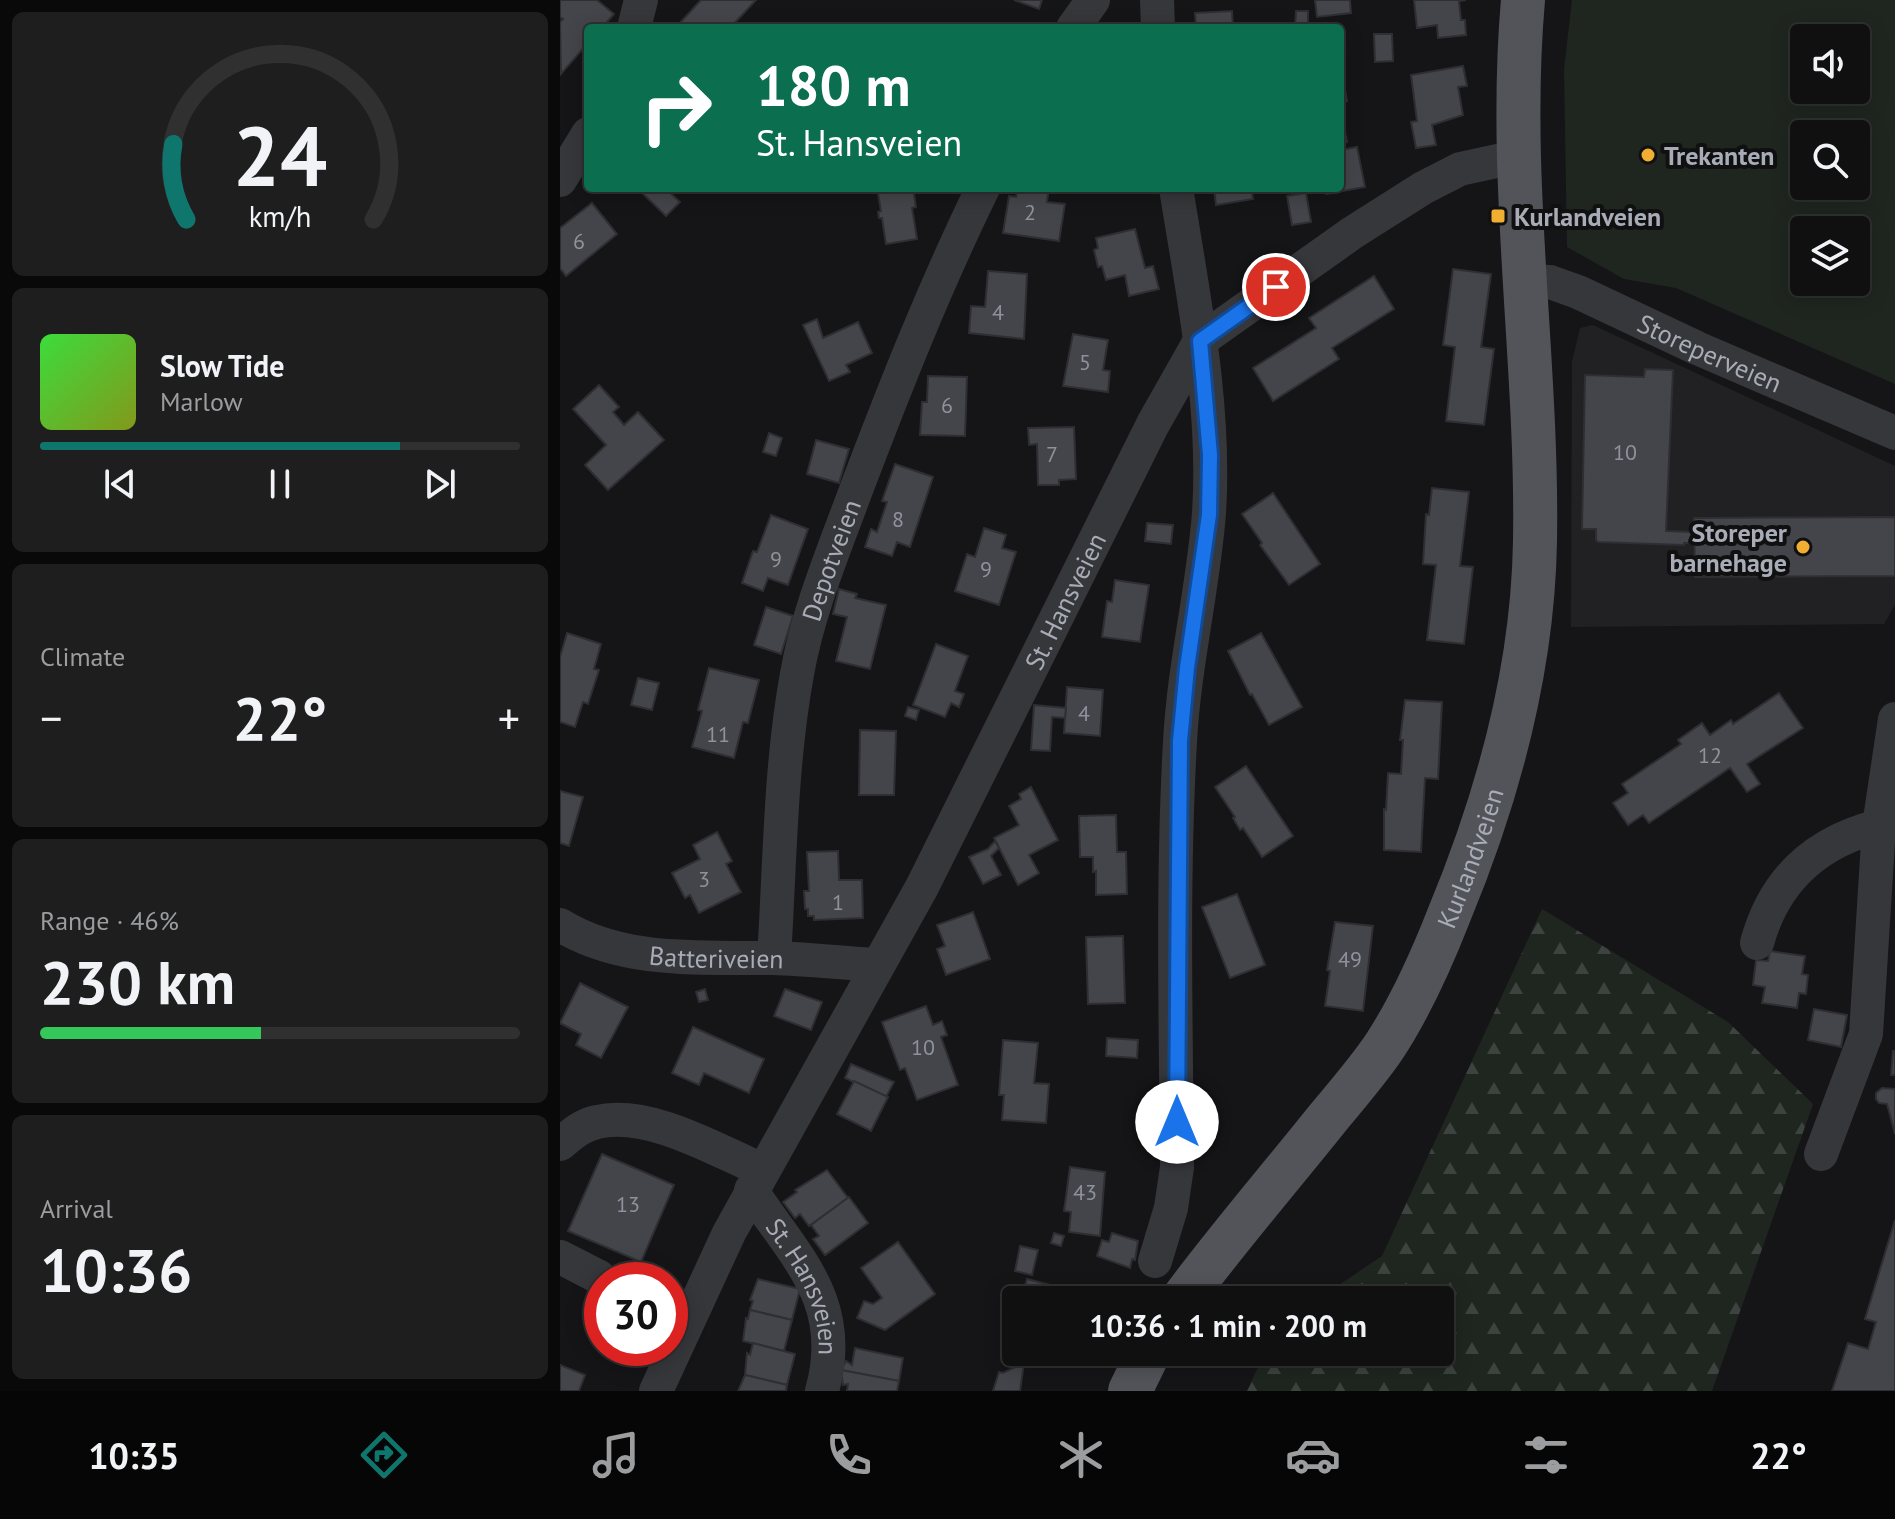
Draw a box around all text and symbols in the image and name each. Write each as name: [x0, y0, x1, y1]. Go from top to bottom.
map controls: [1790, 24, 1870, 296]
button: sound: [1790, 24, 1870, 104]
text: 180 m: [756, 49, 911, 121]
icon: right: [624, 56, 728, 160]
text: 24: [233, 100, 327, 208]
text: St. Hansveien: [756, 119, 962, 166]
button: search: [1790, 120, 1870, 200]
place label: Trekanten: [1664, 139, 1775, 172]
marker: Trekanten: [1639, 146, 1657, 164]
text: km/h: [249, 198, 311, 235]
house number: 2: [1024, 198, 1036, 226]
place label: Kurlandveien: [1514, 200, 1661, 233]
marker: Kurlandveien: [1489, 207, 1507, 225]
button: layers: [1790, 216, 1870, 296]
house number: 6: [573, 227, 585, 255]
pin: [1242, 253, 1310, 321]
icon: arrive: [1254, 265, 1298, 309]
house number: 4: [992, 298, 1004, 326]
street label: Storeperveien: [1633, 306, 1787, 399]
text: Slow Tide: [160, 346, 285, 385]
house number: 5: [1079, 348, 1091, 376]
text: Marlow: [160, 385, 243, 418]
house number: 6: [941, 391, 953, 419]
house number: 10: [1613, 438, 1637, 466]
house number: 7: [1046, 440, 1058, 468]
icon: previous: [98, 462, 142, 506]
icon: pause: [258, 462, 302, 506]
icon: next: [418, 462, 462, 506]
street label: Depotveien: [794, 495, 868, 625]
house number: 8: [892, 505, 904, 533]
place label: Storeper barnehage: [1669, 516, 1788, 579]
street label: St. Hansveien: [1017, 527, 1113, 675]
marker: Storeper barnehage: [1794, 538, 1812, 556]
house number: 9: [770, 545, 782, 573]
house number: 9: [980, 555, 992, 583]
text: Climate: [40, 640, 125, 673]
text: 22°: [233, 679, 327, 757]
text: −: [40, 689, 62, 746]
text: +: [498, 689, 520, 746]
house number: 4: [1078, 699, 1090, 727]
house number: 11: [706, 720, 730, 748]
house number: 12: [1698, 741, 1722, 769]
street label: Kurlandveien: [1429, 784, 1510, 933]
house number: 3: [698, 865, 710, 893]
house number: 1: [832, 888, 844, 916]
text: Range · 46%: [40, 904, 179, 937]
street label: Batteriveien: [648, 938, 784, 975]
text: 230 km: [40, 943, 235, 1021]
house number: 49: [1338, 945, 1362, 973]
house number: 10: [911, 1033, 935, 1061]
position arrow: [1135, 1080, 1219, 1164]
house number: 43: [1073, 1178, 1097, 1206]
house number: 13: [616, 1190, 640, 1218]
text: Arrival: [40, 1192, 113, 1225]
street label: St. Hansveien: [759, 1211, 845, 1355]
text: 10:36: [40, 1231, 192, 1309]
speed limit sign: 30: [584, 1262, 688, 1366]
text: 10:36 · 1 min · 200 m: [1089, 1306, 1367, 1345]
icon: directions: [356, 1427, 412, 1483]
icon: music: [588, 1427, 644, 1483]
icon: phone: [821, 1427, 877, 1483]
icon: climate: [1053, 1427, 1109, 1483]
icon: car: [1285, 1427, 1341, 1483]
icon: filters: [1518, 1427, 1574, 1483]
text: 10:35: [88, 1432, 180, 1479]
text: 22°: [1750, 1432, 1807, 1479]

